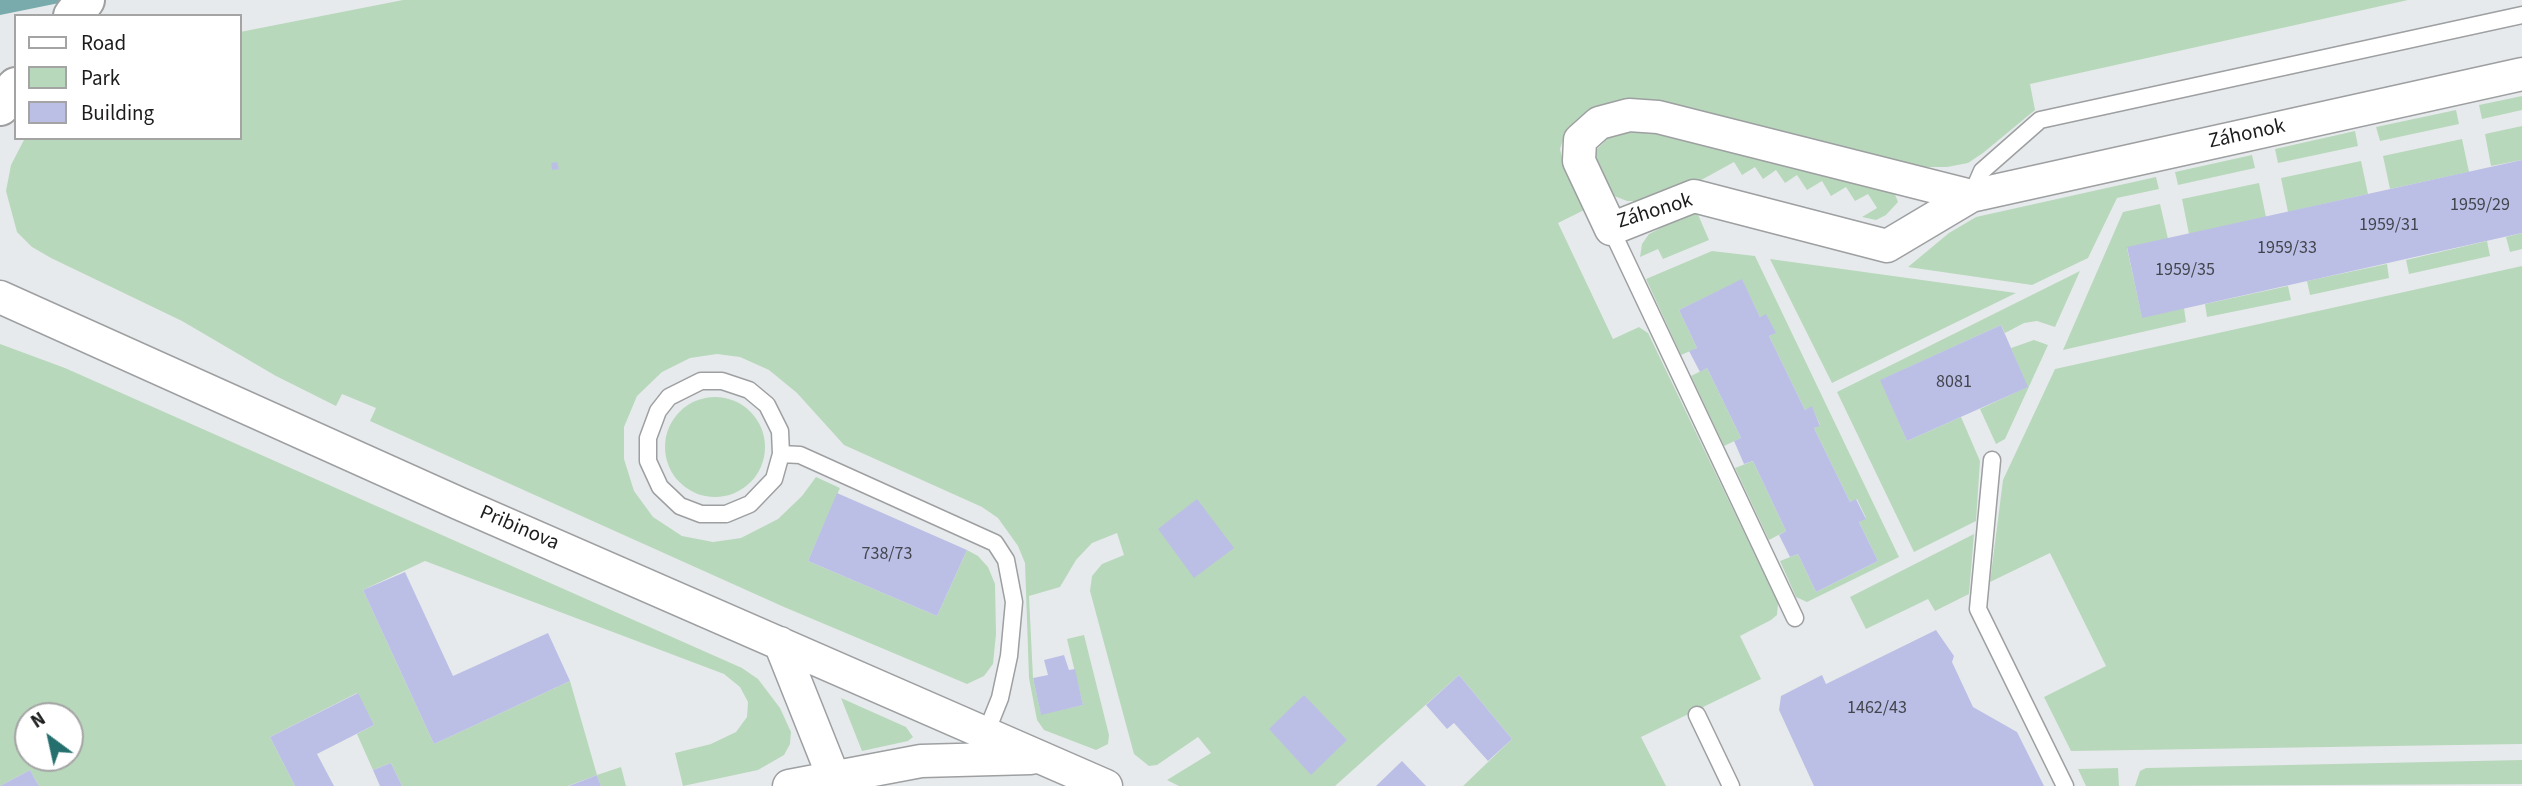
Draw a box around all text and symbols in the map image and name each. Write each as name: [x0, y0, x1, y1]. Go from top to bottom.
legend: [14, 14, 242, 140]
text: Road: [81, 28, 126, 58]
text: Park: [81, 63, 120, 93]
text: Building: [81, 98, 154, 128]
street label: Záhonok: [2206, 115, 2288, 155]
street label: Záhonok: [1614, 189, 1696, 235]
house number: 1959/29: [2450, 195, 2510, 217]
house number: 1959/31: [2359, 215, 2419, 237]
house number: 1959/33: [2257, 238, 2317, 260]
house number: 1959/35: [2155, 260, 2215, 282]
house number: 8081: [1936, 372, 1972, 394]
street label: Pribinova: [475, 501, 563, 557]
house number: 738/73: [861, 544, 913, 566]
house number: 1462/43: [1847, 698, 1907, 720]
north arrow: [14, 702, 84, 772]
text: N: [26, 706, 51, 735]

